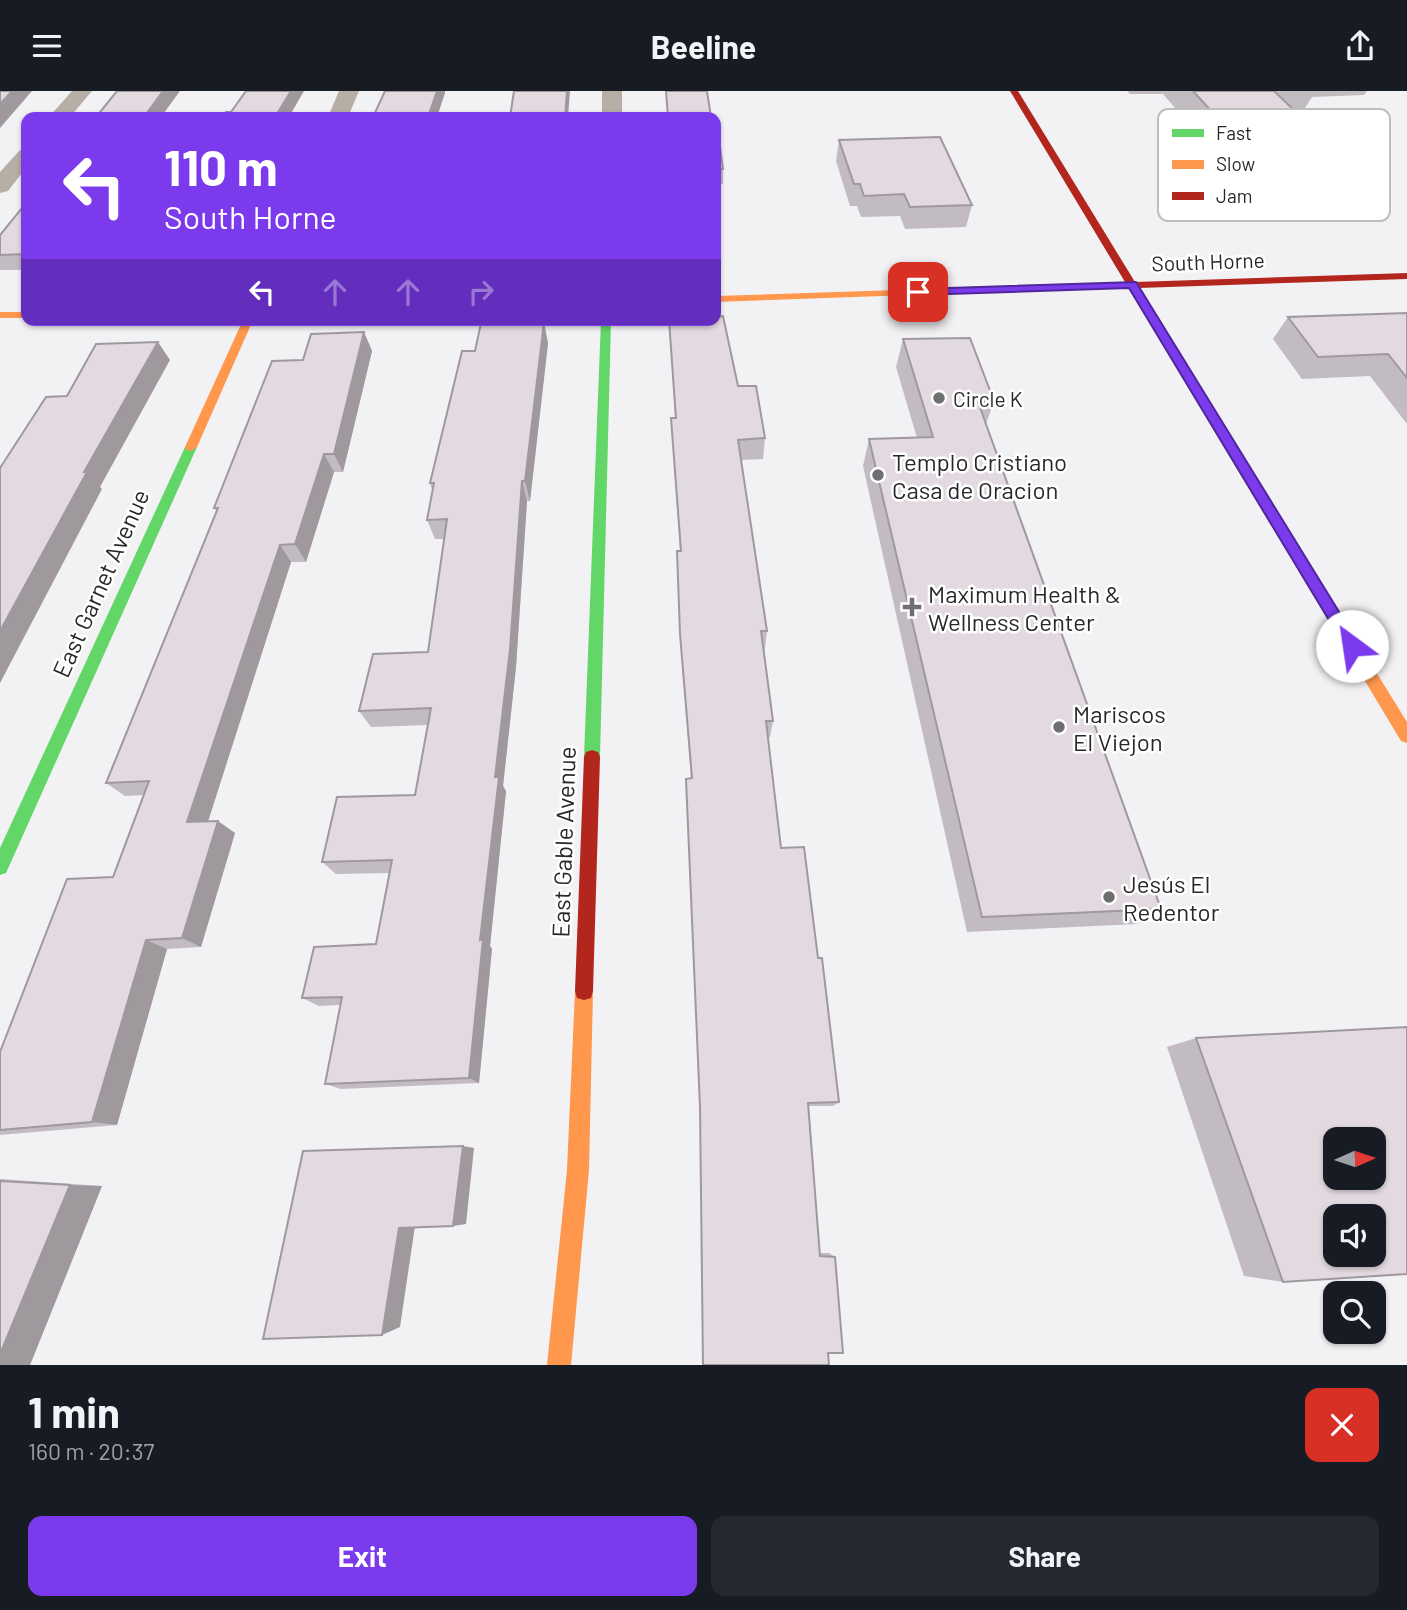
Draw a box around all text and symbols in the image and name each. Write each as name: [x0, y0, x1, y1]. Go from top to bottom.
icon: menu: [28, 27, 66, 65]
text: Beeline: [651, 27, 756, 65]
icon: share: [1341, 27, 1379, 65]
legend: [1158, 109, 1390, 221]
text: Fast: [1216, 121, 1252, 144]
text: 110 m: [164, 137, 278, 196]
icon: left: [49, 140, 140, 231]
text: Slow: [1216, 152, 1255, 175]
text: Jam: [1216, 184, 1252, 207]
text: South Horne: [164, 197, 337, 235]
street label: South Horne: [1151, 247, 1265, 275]
pin: [888, 262, 948, 322]
icon: left: [243, 273, 281, 311]
icon: ahead: [316, 273, 354, 311]
icon: ahead: [389, 273, 427, 311]
icon: right: [462, 273, 500, 311]
icon: arrive: [899, 273, 937, 311]
place label: Circle K: [953, 386, 1023, 411]
marker: Circle K: [931, 390, 947, 406]
place label: Templo Cristiano Casa de Oracion: [892, 447, 1067, 504]
marker: Templo Cristiano Casa de Oracion: [870, 467, 886, 483]
street label: East Garnet Avenue: [46, 485, 154, 681]
place label: Maximum Health & Wellness Center: [928, 579, 1121, 636]
marker: Maximum Health & Wellness Center: [902, 597, 922, 617]
position arrow: [1315, 609, 1389, 683]
place label: Mariscos El Viejon: [1073, 699, 1166, 756]
marker: Mariscos El Viejon: [1051, 719, 1067, 735]
street label: East Gable Avenue: [545, 746, 581, 938]
place label: Jesús El Redentor: [1123, 869, 1220, 926]
marker: Jesús El Redentor: [1101, 889, 1117, 905]
north arrow: [1323, 1127, 1386, 1190]
map controls: [1323, 1127, 1386, 1344]
button: sound: [1323, 1204, 1386, 1267]
button: search: [1323, 1281, 1386, 1344]
text: 1 min: [28, 1386, 120, 1436]
button: close: [1305, 1388, 1379, 1462]
text: 160 m · 20:37: [28, 1437, 154, 1465]
button: Exit: [28, 1516, 697, 1596]
button: Share: [711, 1516, 1379, 1596]

